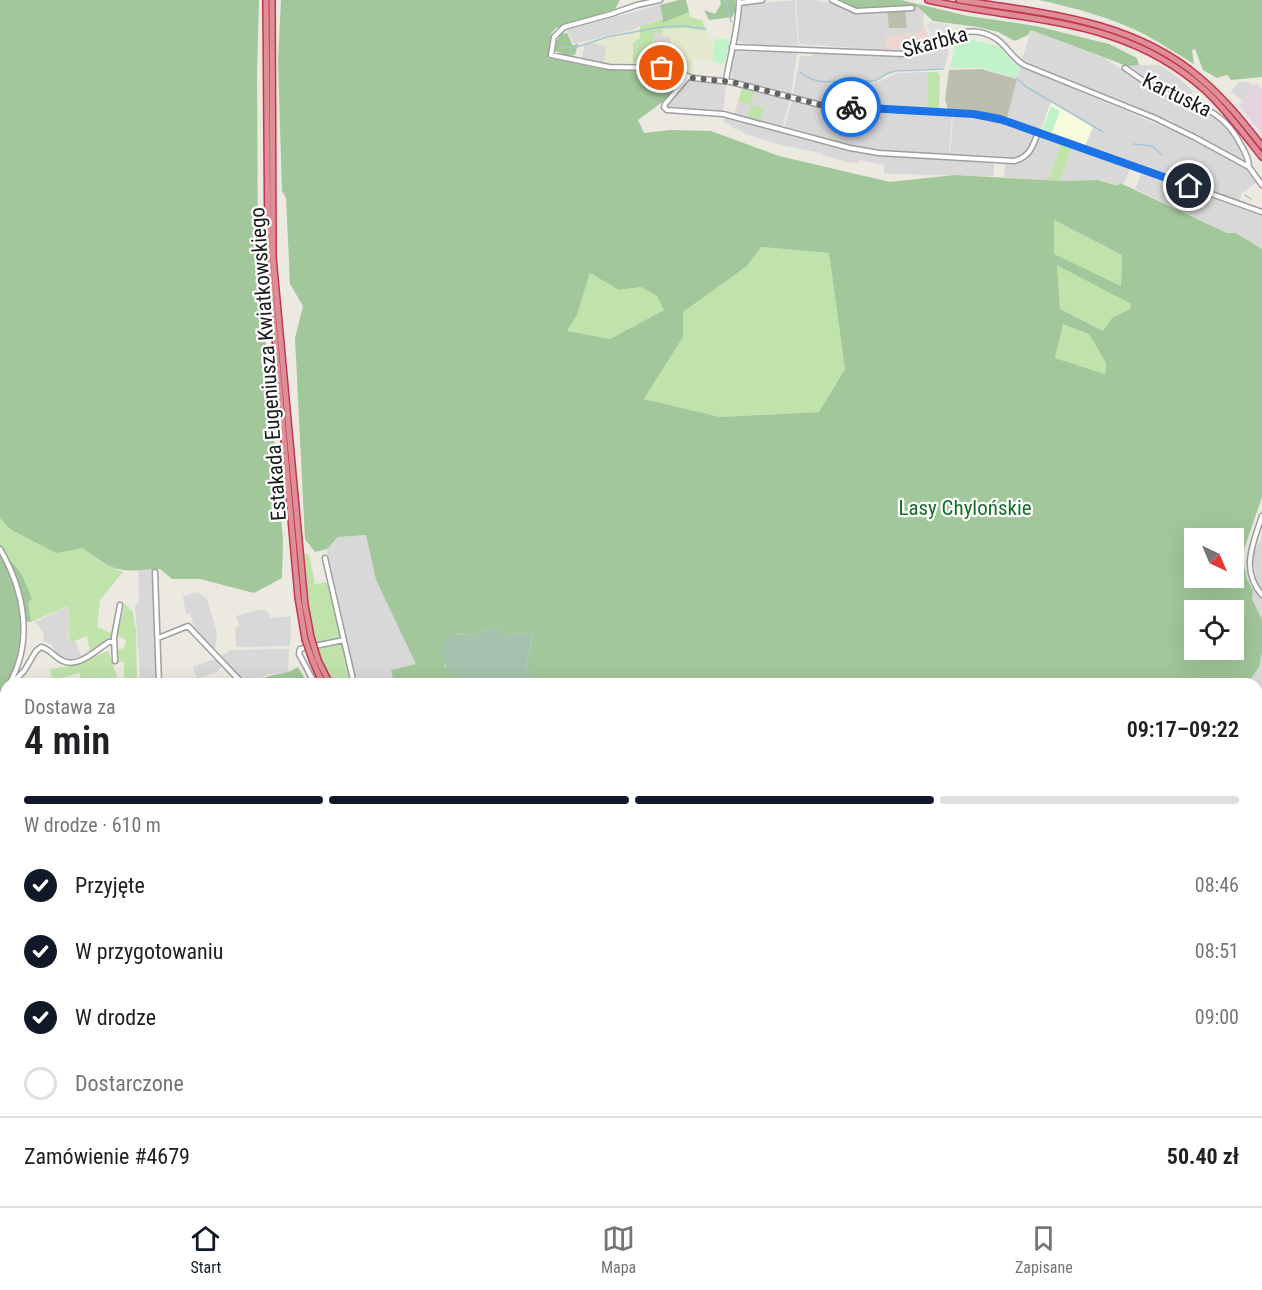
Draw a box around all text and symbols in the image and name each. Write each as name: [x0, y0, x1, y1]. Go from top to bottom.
street label: Skarbka: [900, 22, 970, 62]
pin: [636, 42, 687, 93]
icon: bag: [645, 51, 678, 84]
street label: Kartuska: [1139, 68, 1215, 122]
courier: [821, 77, 881, 137]
icon: bike: [835, 91, 868, 124]
pin: [1163, 160, 1214, 211]
icon: home: [1172, 169, 1205, 202]
street label: Estakada Eugeniusza Kwiatkowskiego: [245, 206, 291, 522]
park label: Lasy Chylońskie: [898, 496, 1032, 520]
north arrow: [1184, 528, 1244, 588]
map controls: [1184, 528, 1244, 660]
button: locate: [1184, 600, 1244, 660]
text: Dostawa za: [24, 695, 116, 719]
text: 09:17–09:22: [1127, 717, 1239, 742]
text: 4 min: [24, 718, 110, 764]
text: W drodze · 610 m: [24, 813, 161, 837]
icon: check: [24, 869, 57, 902]
text: Przyjęte: [75, 873, 145, 898]
text: 08:46: [1195, 873, 1239, 897]
icon: check: [24, 935, 57, 968]
text: W przygotowaniu: [75, 939, 223, 964]
text: 08:51: [1195, 939, 1239, 963]
icon: check: [24, 1001, 57, 1034]
text: W drodze: [75, 1005, 156, 1030]
text: 09:00: [1195, 1005, 1239, 1029]
text: Dostarczone: [75, 1071, 184, 1096]
text: Zamówienie #4679: [24, 1144, 190, 1169]
text: 50.40 zł: [1167, 1144, 1239, 1169]
tab: Start: [189, 1222, 222, 1277]
tab: Mapa: [601, 1222, 636, 1277]
tab: Zapisane: [1015, 1222, 1073, 1277]

